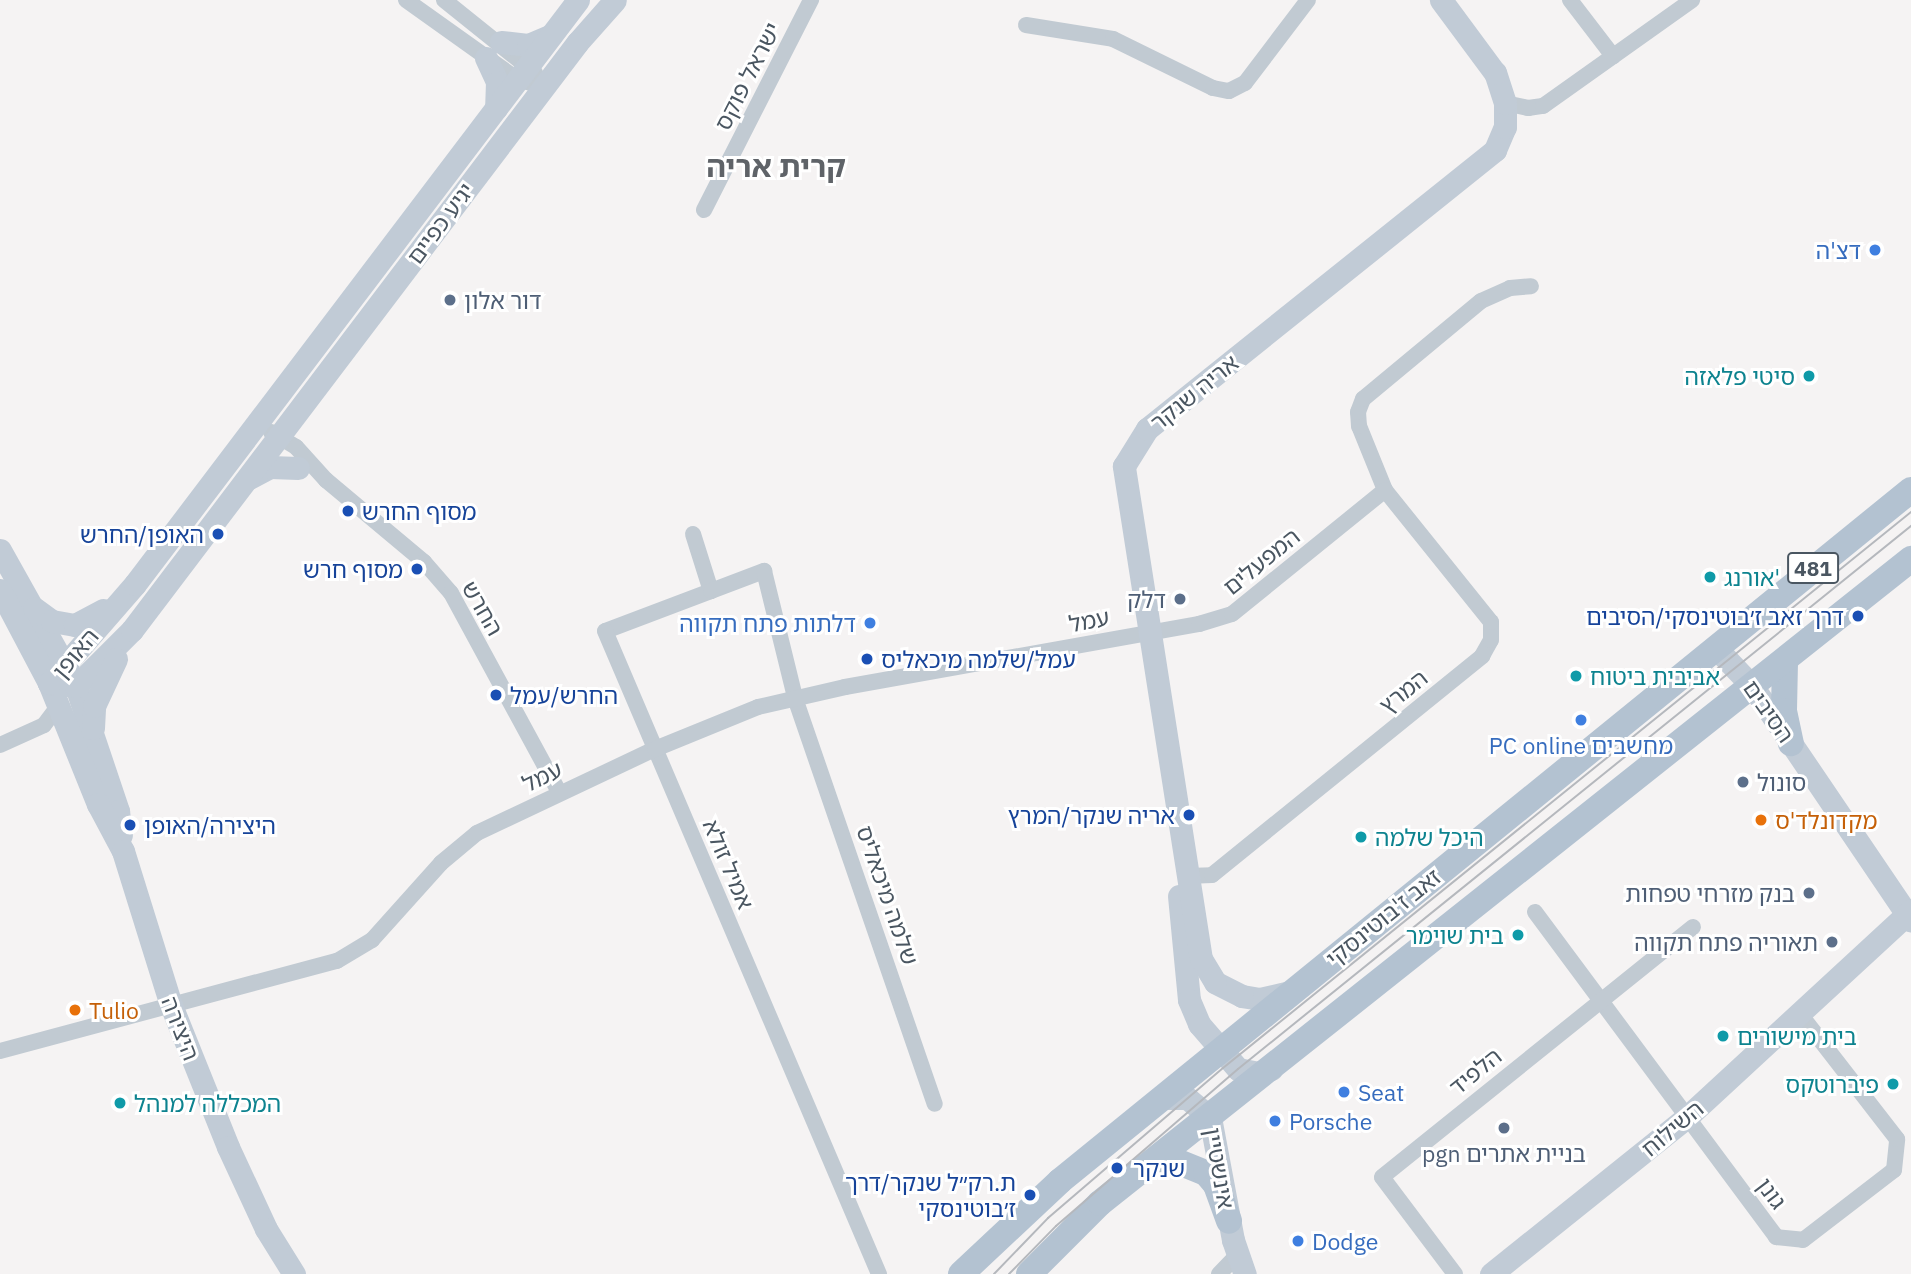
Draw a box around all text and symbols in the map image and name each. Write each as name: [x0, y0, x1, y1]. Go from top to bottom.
street label: ישראל פוקס: [708, 18, 786, 134]
district label: קרית אריה: [706, 148, 846, 184]
street label: יגיע כפיים: [401, 177, 479, 269]
place label: דצ'ה: [1816, 236, 1861, 264]
marker: דצ'ה: [1867, 242, 1883, 258]
place label: דור אלון: [464, 286, 541, 314]
marker: דור אלון: [442, 292, 458, 308]
street label: אריה שנקר: [1145, 348, 1243, 436]
place label: סיטי פלאזה: [1685, 362, 1795, 390]
marker: סיטי פלאזה: [1801, 368, 1817, 384]
place label: מסוף החרש: [362, 497, 477, 525]
marker: מסוף החרש: [340, 503, 356, 519]
place label: האופן/החרש: [80, 520, 204, 548]
street label: המפעלים: [1217, 522, 1305, 600]
marker: האופן/החרש: [210, 526, 226, 542]
road number: 481: [1787, 550, 1839, 586]
place label: מסוף חרש: [303, 555, 403, 583]
marker: מסוף חרש: [409, 561, 425, 577]
place label: אורנג': [1724, 563, 1780, 591]
marker: אורנג': [1702, 569, 1718, 585]
street label: החרש: [456, 576, 510, 640]
place label: דלק: [1127, 585, 1166, 613]
marker: דלק: [1172, 591, 1188, 607]
place label: דרך זאב ז׳בוטינסקי/הסיבים: [1586, 602, 1844, 630]
street label: עמל: [1066, 603, 1112, 637]
marker: דרך זאב ז׳בוטינסקי/הסיבים: [1850, 608, 1866, 624]
place label: דלתות פתח תקווה: [679, 609, 856, 637]
marker: דלתות פתח תקווה: [862, 615, 878, 631]
street label: האופן: [46, 622, 104, 684]
place label: עמל/שלמה מיכאליס: [881, 645, 1076, 673]
marker: עמל/שלמה מיכאליס: [859, 651, 875, 667]
place label: אביבית ביטוח: [1590, 662, 1720, 690]
street label: המרץ: [1373, 663, 1433, 719]
marker: אביבית ביטוח: [1568, 668, 1584, 684]
street label: הסיבים: [1738, 675, 1800, 747]
place label: החרש/עמל: [510, 681, 618, 709]
marker: החרש/עמל: [488, 687, 504, 703]
marker: PC online מחשבים: [1573, 712, 1589, 728]
place label: PC online מחשבים: [1489, 731, 1673, 759]
street label: עמל: [518, 755, 566, 797]
place label: סונול: [1757, 768, 1806, 796]
marker: סונול: [1735, 774, 1751, 790]
place label: אריה שנקר/המרץ: [1008, 801, 1175, 829]
place label: מקדונלד'ס: [1775, 806, 1878, 834]
marker: אריה שנקר/המרץ: [1181, 807, 1197, 823]
place label: היצירה/האופן: [144, 811, 276, 839]
marker: מקדונלד'ס: [1753, 812, 1769, 828]
street label: אמיל זולא: [698, 815, 760, 913]
marker: היצירה/האופן: [122, 817, 138, 833]
street label: שלמה מיכאליס: [851, 822, 925, 968]
place label: היכל שלמה: [1375, 823, 1484, 851]
marker: היכל שלמה: [1353, 829, 1369, 845]
street label: זאב ז'בוטינסקי: [1320, 862, 1446, 972]
place label: בנק מזרחי טפחות: [1625, 879, 1795, 907]
marker: בנק מזרחי טפחות: [1801, 885, 1817, 901]
place label: בית שוימר: [1406, 921, 1504, 949]
marker: בית שוימר: [1510, 927, 1526, 943]
place label: תאוריה פתח תקווה: [1634, 928, 1818, 956]
marker: תאוריה פתח תקווה: [1824, 934, 1840, 950]
street label: היצירה: [156, 992, 206, 1064]
place label: Tulio: [89, 996, 139, 1024]
marker: Tulio: [67, 1002, 83, 1018]
place label: בית מישורים: [1737, 1022, 1857, 1050]
marker: בית מישורים: [1715, 1028, 1731, 1044]
street label: הלפיד: [1443, 1042, 1507, 1100]
place label: פיברוטקס: [1785, 1070, 1879, 1098]
marker: פיברוטקס: [1885, 1076, 1901, 1092]
place label: Seat: [1358, 1078, 1404, 1106]
marker: Seat: [1336, 1084, 1352, 1100]
place label: המכללה למנהל: [134, 1089, 281, 1117]
street label: השילוח: [1635, 1094, 1709, 1162]
marker: המכללה למנהל: [112, 1095, 128, 1111]
place label: Porsche: [1289, 1107, 1372, 1135]
marker: Porsche: [1267, 1113, 1283, 1129]
marker: pgn בניית אתרים: [1496, 1120, 1512, 1136]
street label: אינשטיין: [1199, 1125, 1241, 1211]
place label: pgn בניית אתרים: [1422, 1139, 1586, 1167]
place label: שנקר: [1133, 1154, 1185, 1182]
marker: שנקר: [1107, 1158, 1127, 1178]
place label: ת.רק״ל שנקר/דרך ז׳בוטינסקי: [845, 1168, 1016, 1222]
street label: גונן: [1751, 1172, 1793, 1214]
marker: ת.רק״ל שנקר/דרך ז׳בוטינסקי: [1022, 1187, 1038, 1203]
place label: Dodge: [1312, 1227, 1378, 1255]
marker: Dodge: [1290, 1233, 1306, 1249]

